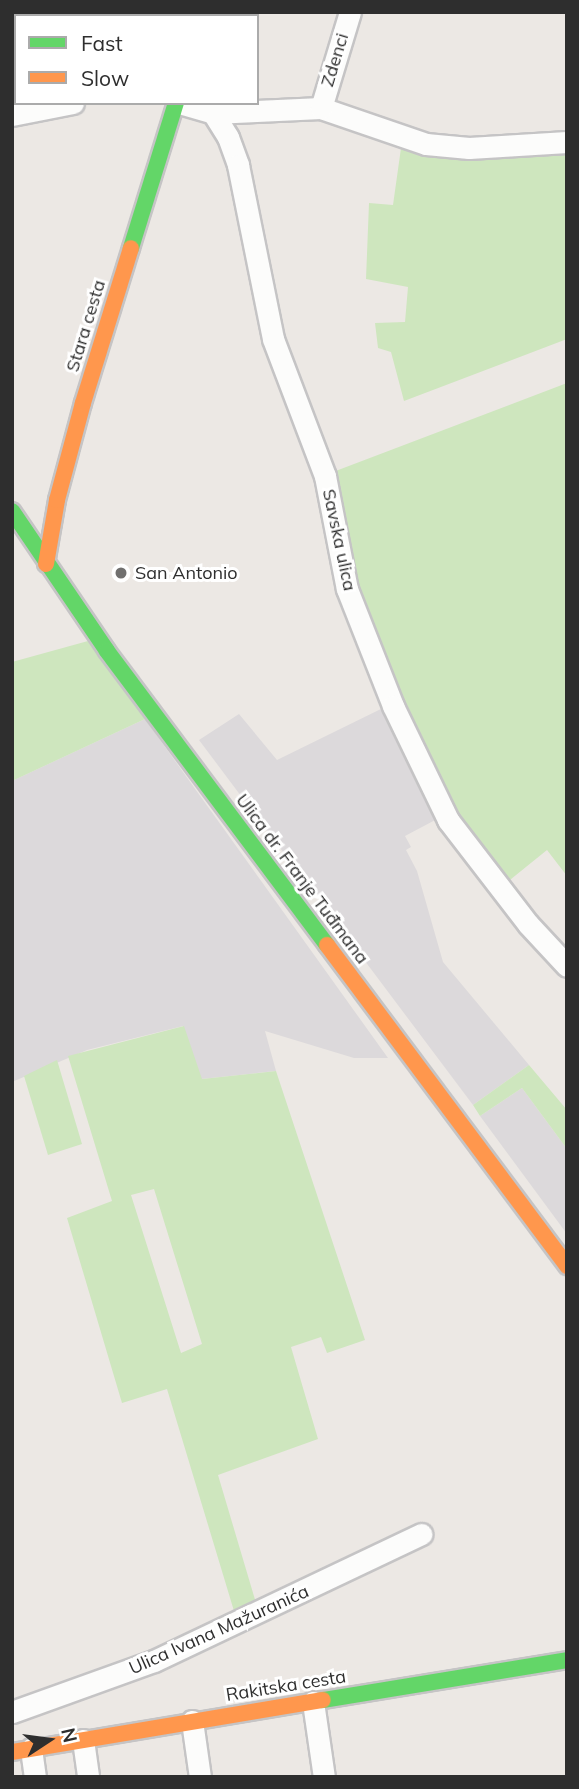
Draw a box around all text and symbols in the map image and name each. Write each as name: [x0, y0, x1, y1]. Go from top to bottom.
legend: [14, 14, 259, 105]
text: Fast: [81, 30, 123, 56]
street label: Zdenci: [317, 31, 353, 89]
text: Slow: [81, 65, 129, 91]
street label: Stara cesta: [62, 278, 110, 374]
street label: Savska ulica: [318, 487, 360, 593]
place label: San Antonio: [135, 562, 238, 584]
marker: San Antonio: [113, 565, 129, 581]
street label: Ulica dr. Franje Tuđmana: [231, 790, 373, 968]
street label: Ulica Ivana Mažuranića: [126, 1581, 312, 1679]
street label: Rakitska cesta: [224, 1666, 348, 1706]
north arrow: [14, 1705, 84, 1775]
text: N: [56, 1726, 83, 1745]

